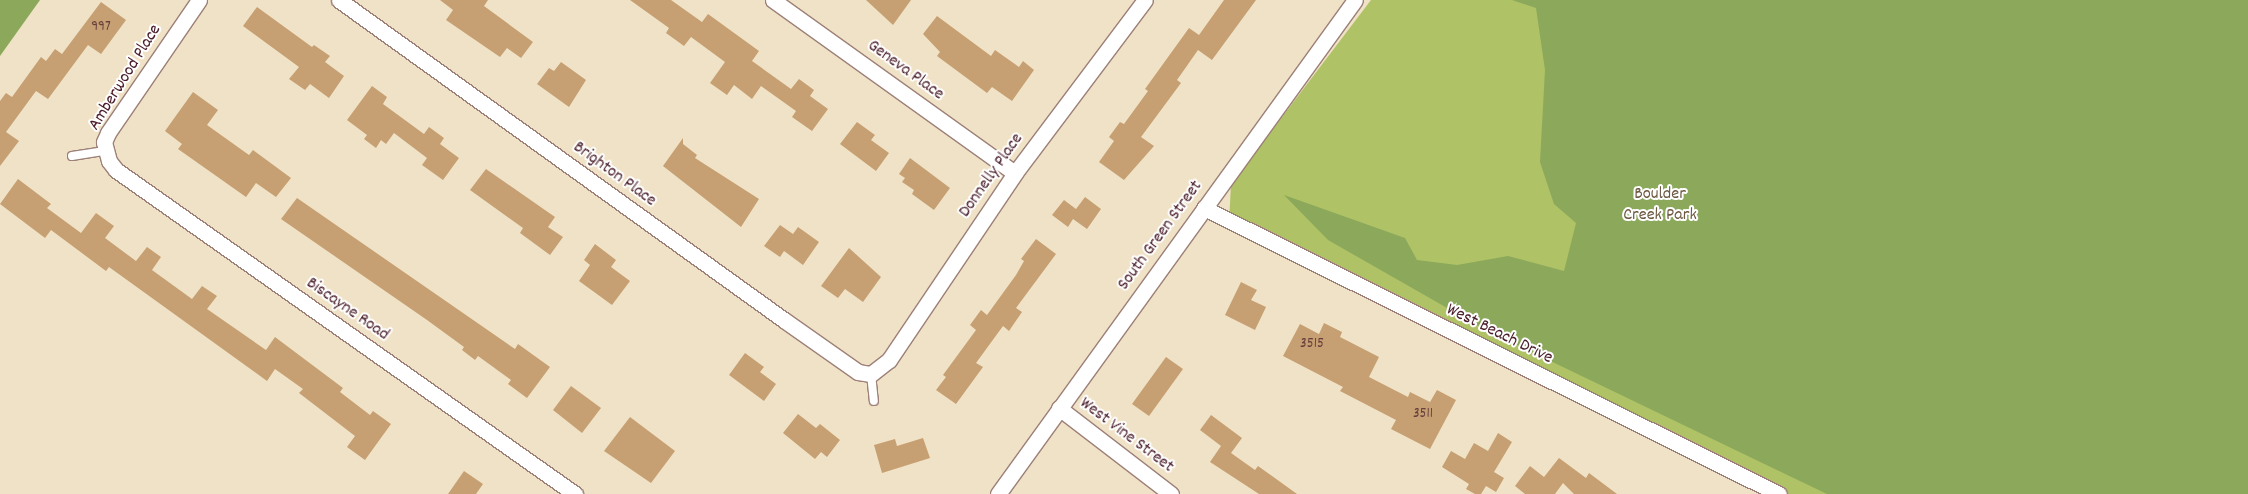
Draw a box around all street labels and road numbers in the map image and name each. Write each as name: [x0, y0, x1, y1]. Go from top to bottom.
street label: Amberwood Place: [85, 21, 167, 135]
street label: Geneva Place: [863, 36, 947, 106]
street label: Donnelly Place: [955, 130, 1029, 222]
street label: Brighton Place: [568, 138, 660, 212]
street label: South Green Street: [1114, 177, 1208, 295]
street label: Biscayne Road: [301, 274, 393, 346]
street label: West Beach Drive: [1442, 300, 1556, 370]
street label: West Vine Street: [1075, 393, 1177, 479]

